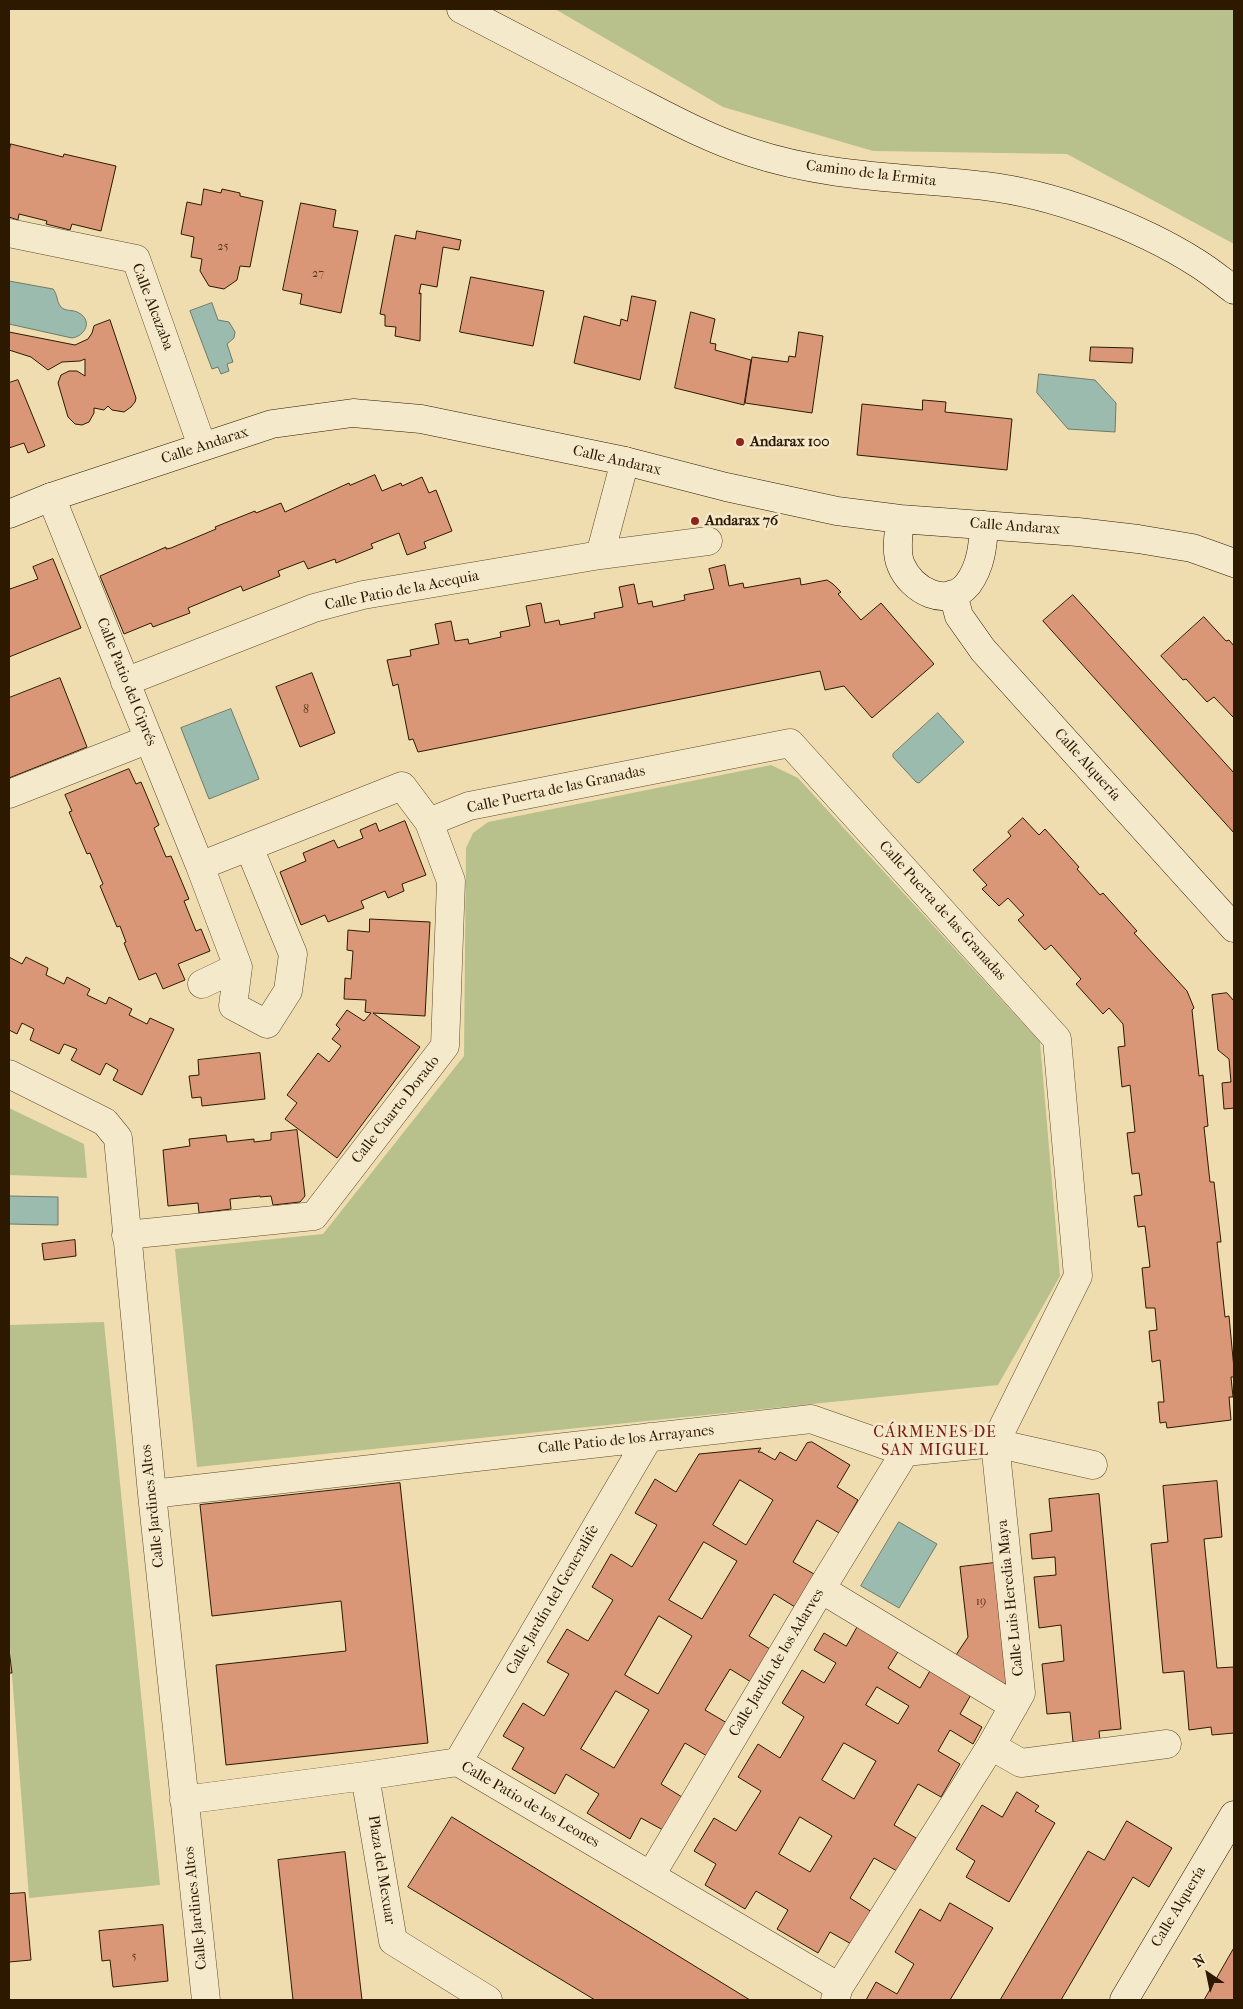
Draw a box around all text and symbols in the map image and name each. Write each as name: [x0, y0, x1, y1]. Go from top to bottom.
street label: Camino de la Ermita: [805, 157, 937, 191]
house number: 25: [217, 240, 229, 254]
street label: Calle Alcazaba: [127, 261, 177, 353]
house number: 27: [312, 267, 324, 281]
street label: Calle Andarax: [159, 423, 251, 469]
place label: Andarax 100: [750, 433, 830, 451]
marker: Andarax 100: [734, 436, 746, 448]
street label: Calle Andarax: [571, 442, 663, 480]
place label: Andarax 76: [705, 512, 778, 530]
marker: Andarax 76: [689, 515, 701, 527]
street label: Calle Andarax: [969, 515, 1061, 539]
street label: Calle Patio de la Acequia: [323, 567, 481, 615]
street label: Calle Patio del Ciprés: [92, 615, 160, 749]
house number: 8: [303, 703, 309, 717]
street label: Calle Alquería: [1050, 725, 1124, 805]
street label: Calle Puerta de las Granadas: [465, 762, 647, 818]
street label: Calle Puerta de las Granadas: [875, 838, 1009, 984]
street label: Calle Cuarto Dorado: [348, 1052, 444, 1168]
street label: Calle Patio de los Arrayanes: [537, 1422, 715, 1458]
district label: CÁRMENES DE SAN MIGUEL: [872, 1423, 998, 1461]
street label: Calle Jardines Altos: [138, 1443, 168, 1569]
street label: Calle Luis Heredia Maya: [994, 1519, 1028, 1677]
street label: Calle Jardín del Generalife: [503, 1522, 603, 1678]
street label: Calle Jardín de los Adarves: [726, 1586, 828, 1740]
house number: 19: [976, 1595, 986, 1609]
street label: Calle Patio de los Leones: [458, 1758, 602, 1852]
street label: Plaza del Mexuar: [363, 1814, 399, 1926]
street label: Calle Jardines Altos: [181, 1845, 211, 1971]
street label: Calle Alquería: [1148, 1863, 1210, 1951]
north arrow: [1183, 1949, 1233, 1999]
house number: 5: [131, 1950, 137, 1964]
text: N: [1190, 1951, 1208, 1971]

